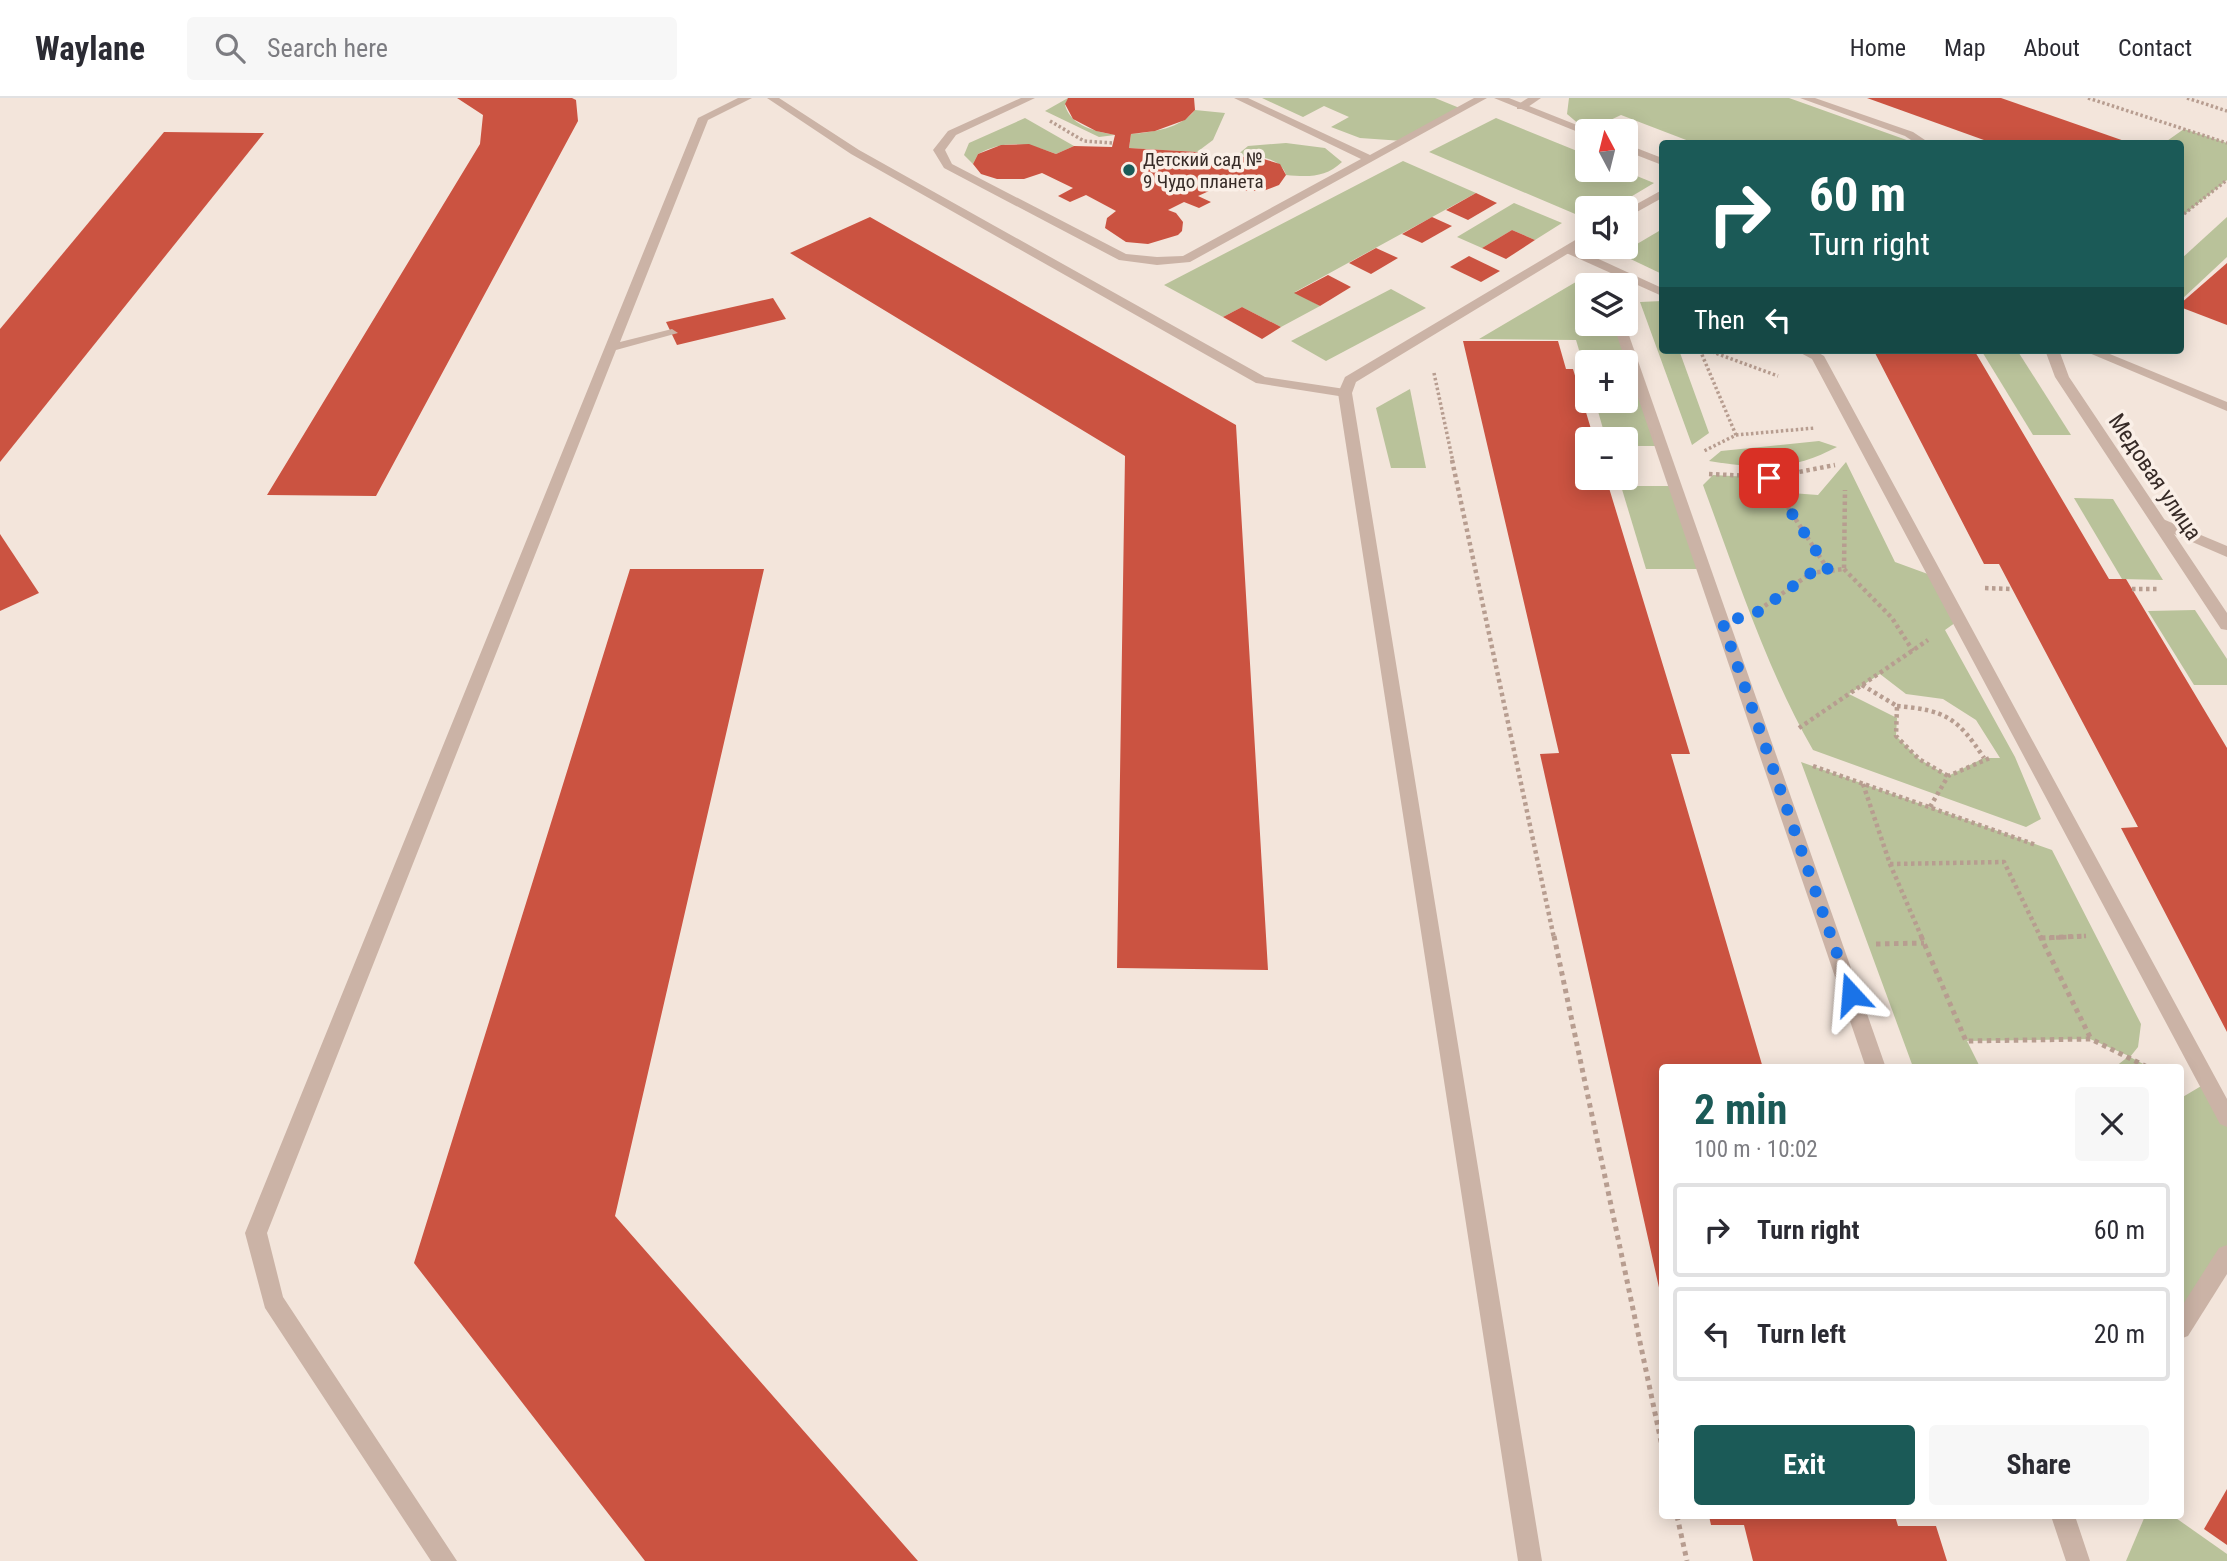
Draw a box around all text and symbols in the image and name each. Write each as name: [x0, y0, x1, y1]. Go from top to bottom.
search box: [187, 17, 677, 80]
text: Waylane: [35, 29, 145, 68]
icon: search: [211, 29, 249, 67]
text: Search here: [267, 33, 388, 63]
text: Home: [1850, 34, 1906, 62]
text: Map: [1944, 34, 1986, 62]
text: About: [2024, 34, 2080, 62]
text: Contact: [2118, 34, 2192, 62]
north arrow: [1575, 119, 1638, 182]
map controls: [1575, 119, 1638, 490]
place label: Детский сад № 9 Чудо планета: [1143, 148, 1264, 193]
marker: Детский сад № 9 Чудо планета: [1121, 162, 1137, 178]
text: 60 m: [1809, 166, 1906, 223]
icon: right: [1694, 168, 1785, 259]
button: sound: [1575, 196, 1638, 259]
text: Turn right: [1809, 225, 1930, 263]
button: layers: [1575, 273, 1638, 336]
icon: left: [1759, 301, 1797, 339]
text: Then: [1694, 305, 1745, 335]
button: +: [1575, 350, 1638, 413]
street label: Медовая улица: [2103, 409, 2207, 545]
button: −: [1575, 427, 1638, 490]
pin: [1739, 448, 1799, 508]
icon: arrive: [1750, 459, 1788, 497]
position arrow: [1814, 957, 1888, 1031]
text: 2 min: [1694, 1085, 1787, 1134]
button: close: [2075, 1087, 2149, 1161]
text: 100 m · 10:02: [1694, 1136, 1818, 1163]
icon: right: [1698, 1211, 1736, 1249]
text: Turn right: [1757, 1215, 1859, 1245]
text: 60 m: [2094, 1215, 2145, 1245]
icon: left: [1698, 1315, 1736, 1353]
text: Turn left: [1757, 1319, 1846, 1349]
text: 20 m: [2094, 1319, 2145, 1349]
button: Exit: [1694, 1425, 1915, 1505]
button: Share: [1929, 1425, 2149, 1505]

